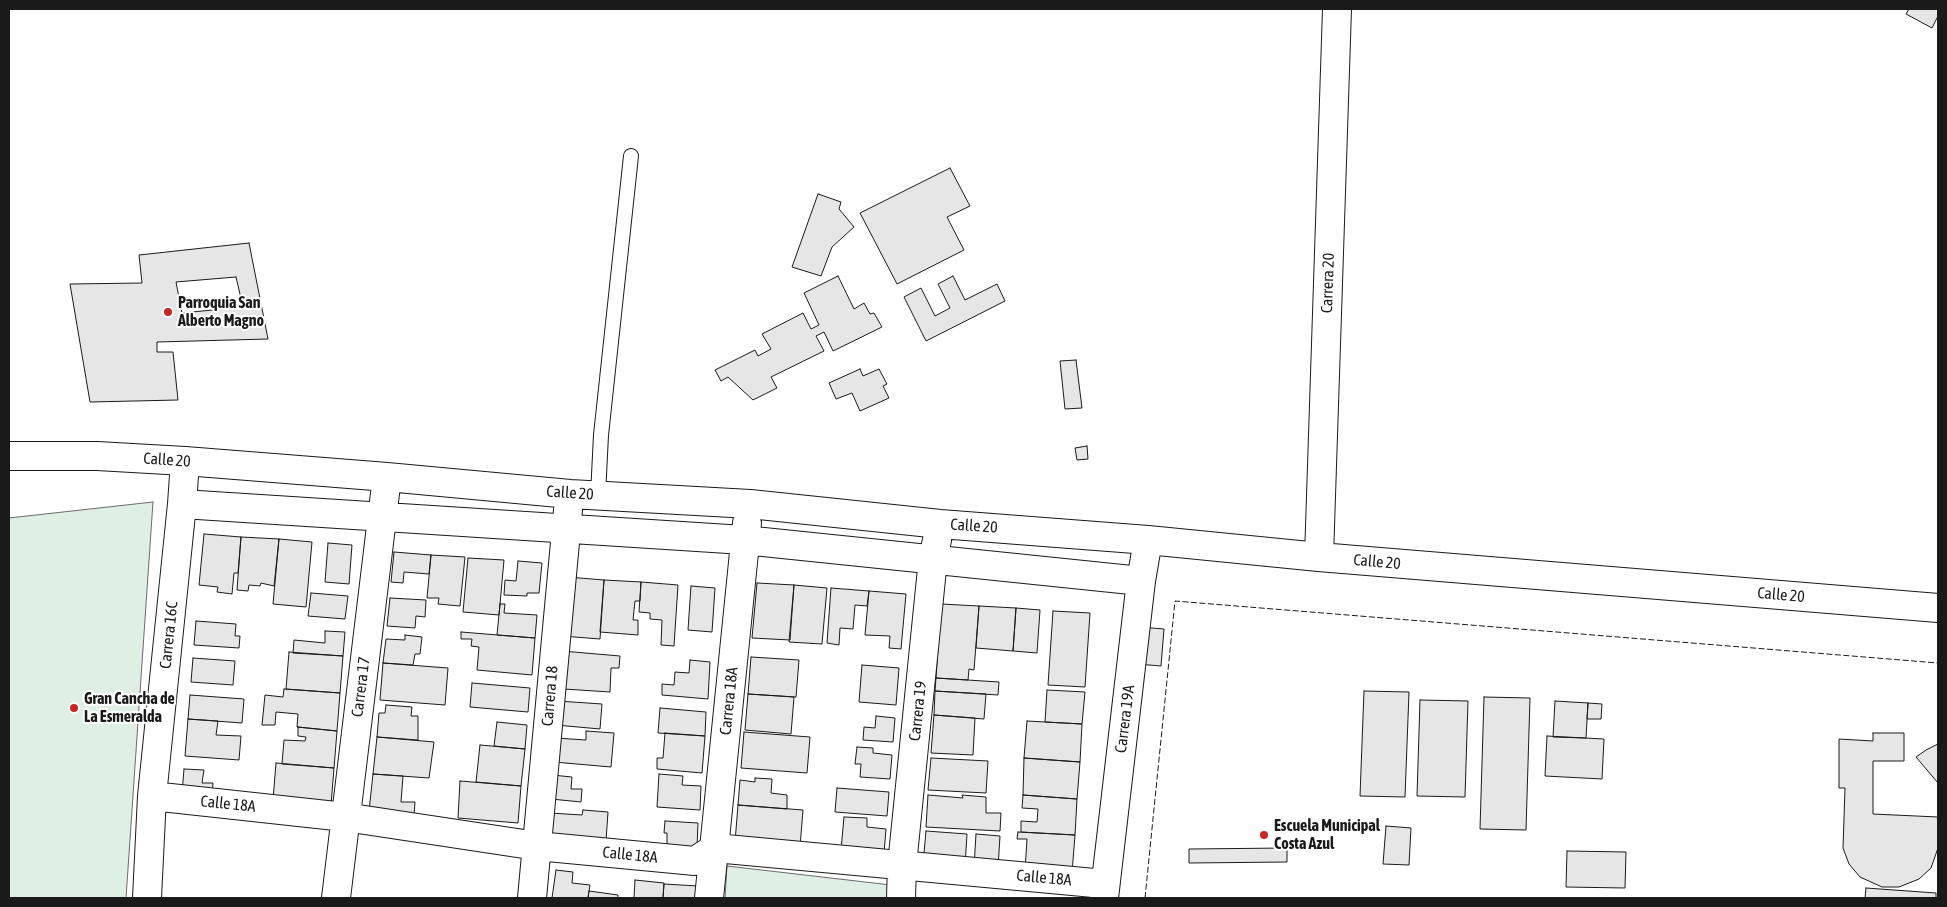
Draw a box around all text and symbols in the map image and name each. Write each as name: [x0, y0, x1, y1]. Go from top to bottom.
street label: Carrera 20: [1317, 252, 1339, 314]
place label: Parroquia San Alberto Magno: [178, 293, 264, 331]
marker: Parroquia San Alberto Magno: [162, 306, 174, 318]
street label: Calle 20: [143, 449, 191, 471]
street label: Calle 20: [546, 482, 594, 504]
street label: Calle 20: [950, 515, 998, 537]
street label: Calle 20: [1353, 550, 1401, 574]
street label: Calle 20: [1757, 583, 1805, 607]
street label: Carrera 16C: [156, 600, 182, 670]
street label: Carrera 17: [348, 656, 374, 718]
street label: Carrera 18: [538, 665, 562, 727]
street label: Carrera 18A: [716, 666, 742, 736]
street label: Carrera 19: [905, 680, 931, 742]
street label: Carrera 19A: [1111, 684, 1139, 754]
place label: Gran Cancha de La Esmeralda: [84, 689, 175, 727]
marker: Gran Cancha de La Esmeralda: [68, 702, 80, 714]
street label: Calle 18A: [200, 792, 256, 816]
place label: Escuela Municipal Costa Azul: [1274, 816, 1380, 854]
marker: Escuela Municipal Costa Azul: [1258, 829, 1270, 841]
street label: Calle 18A: [602, 843, 658, 867]
street label: Calle 18A: [1016, 866, 1072, 890]

